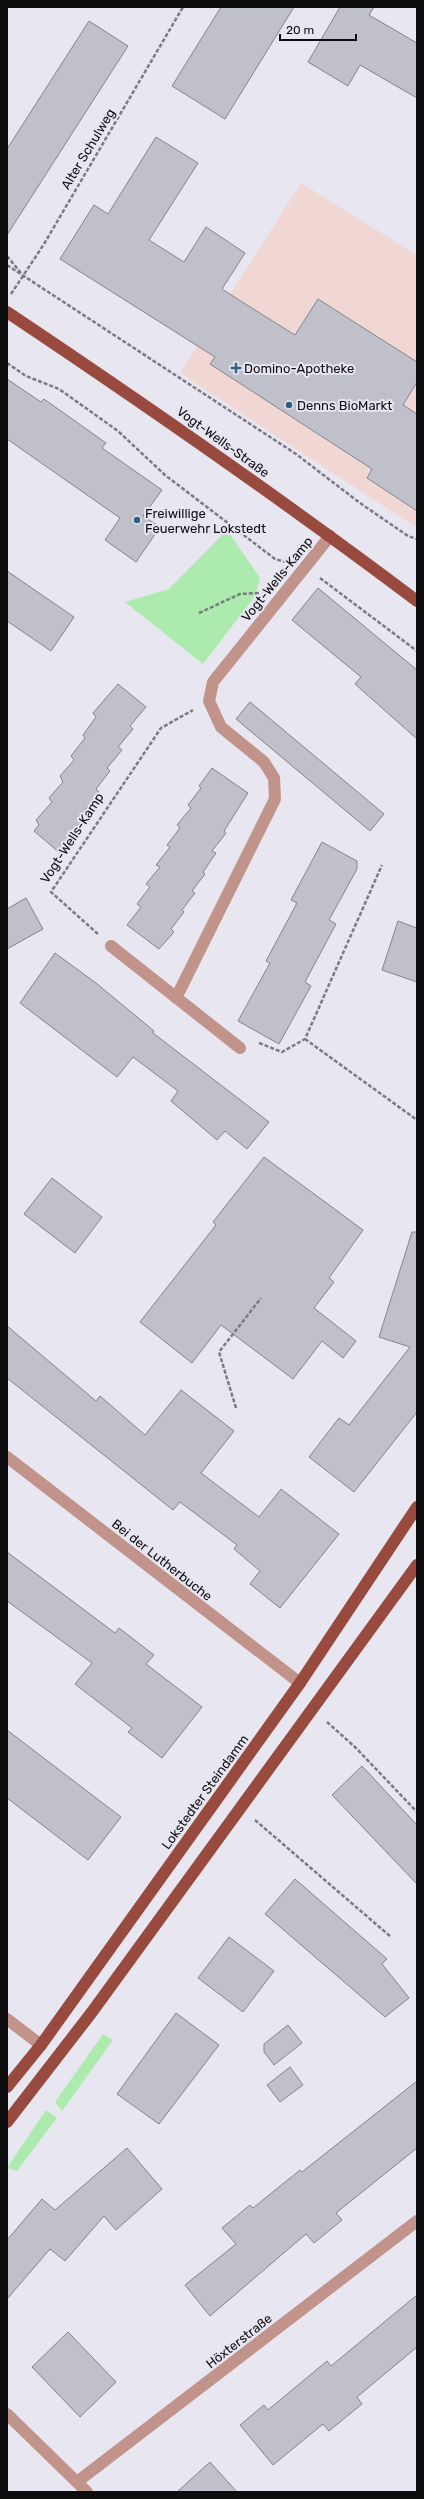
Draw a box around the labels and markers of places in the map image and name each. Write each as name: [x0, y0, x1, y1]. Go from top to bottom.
place label: Domino-Apotheke: [244, 361, 354, 376]
marker: Domino-Apotheke: [231, 363, 241, 373]
place label: Denns BioMarkt: [297, 398, 392, 413]
marker: Denns BioMarkt: [284, 400, 294, 410]
place label: Freiwillige Feuerwehr Lokstedt: [145, 506, 266, 536]
marker: Freiwillige Feuerwehr Lokstedt: [132, 515, 142, 525]

